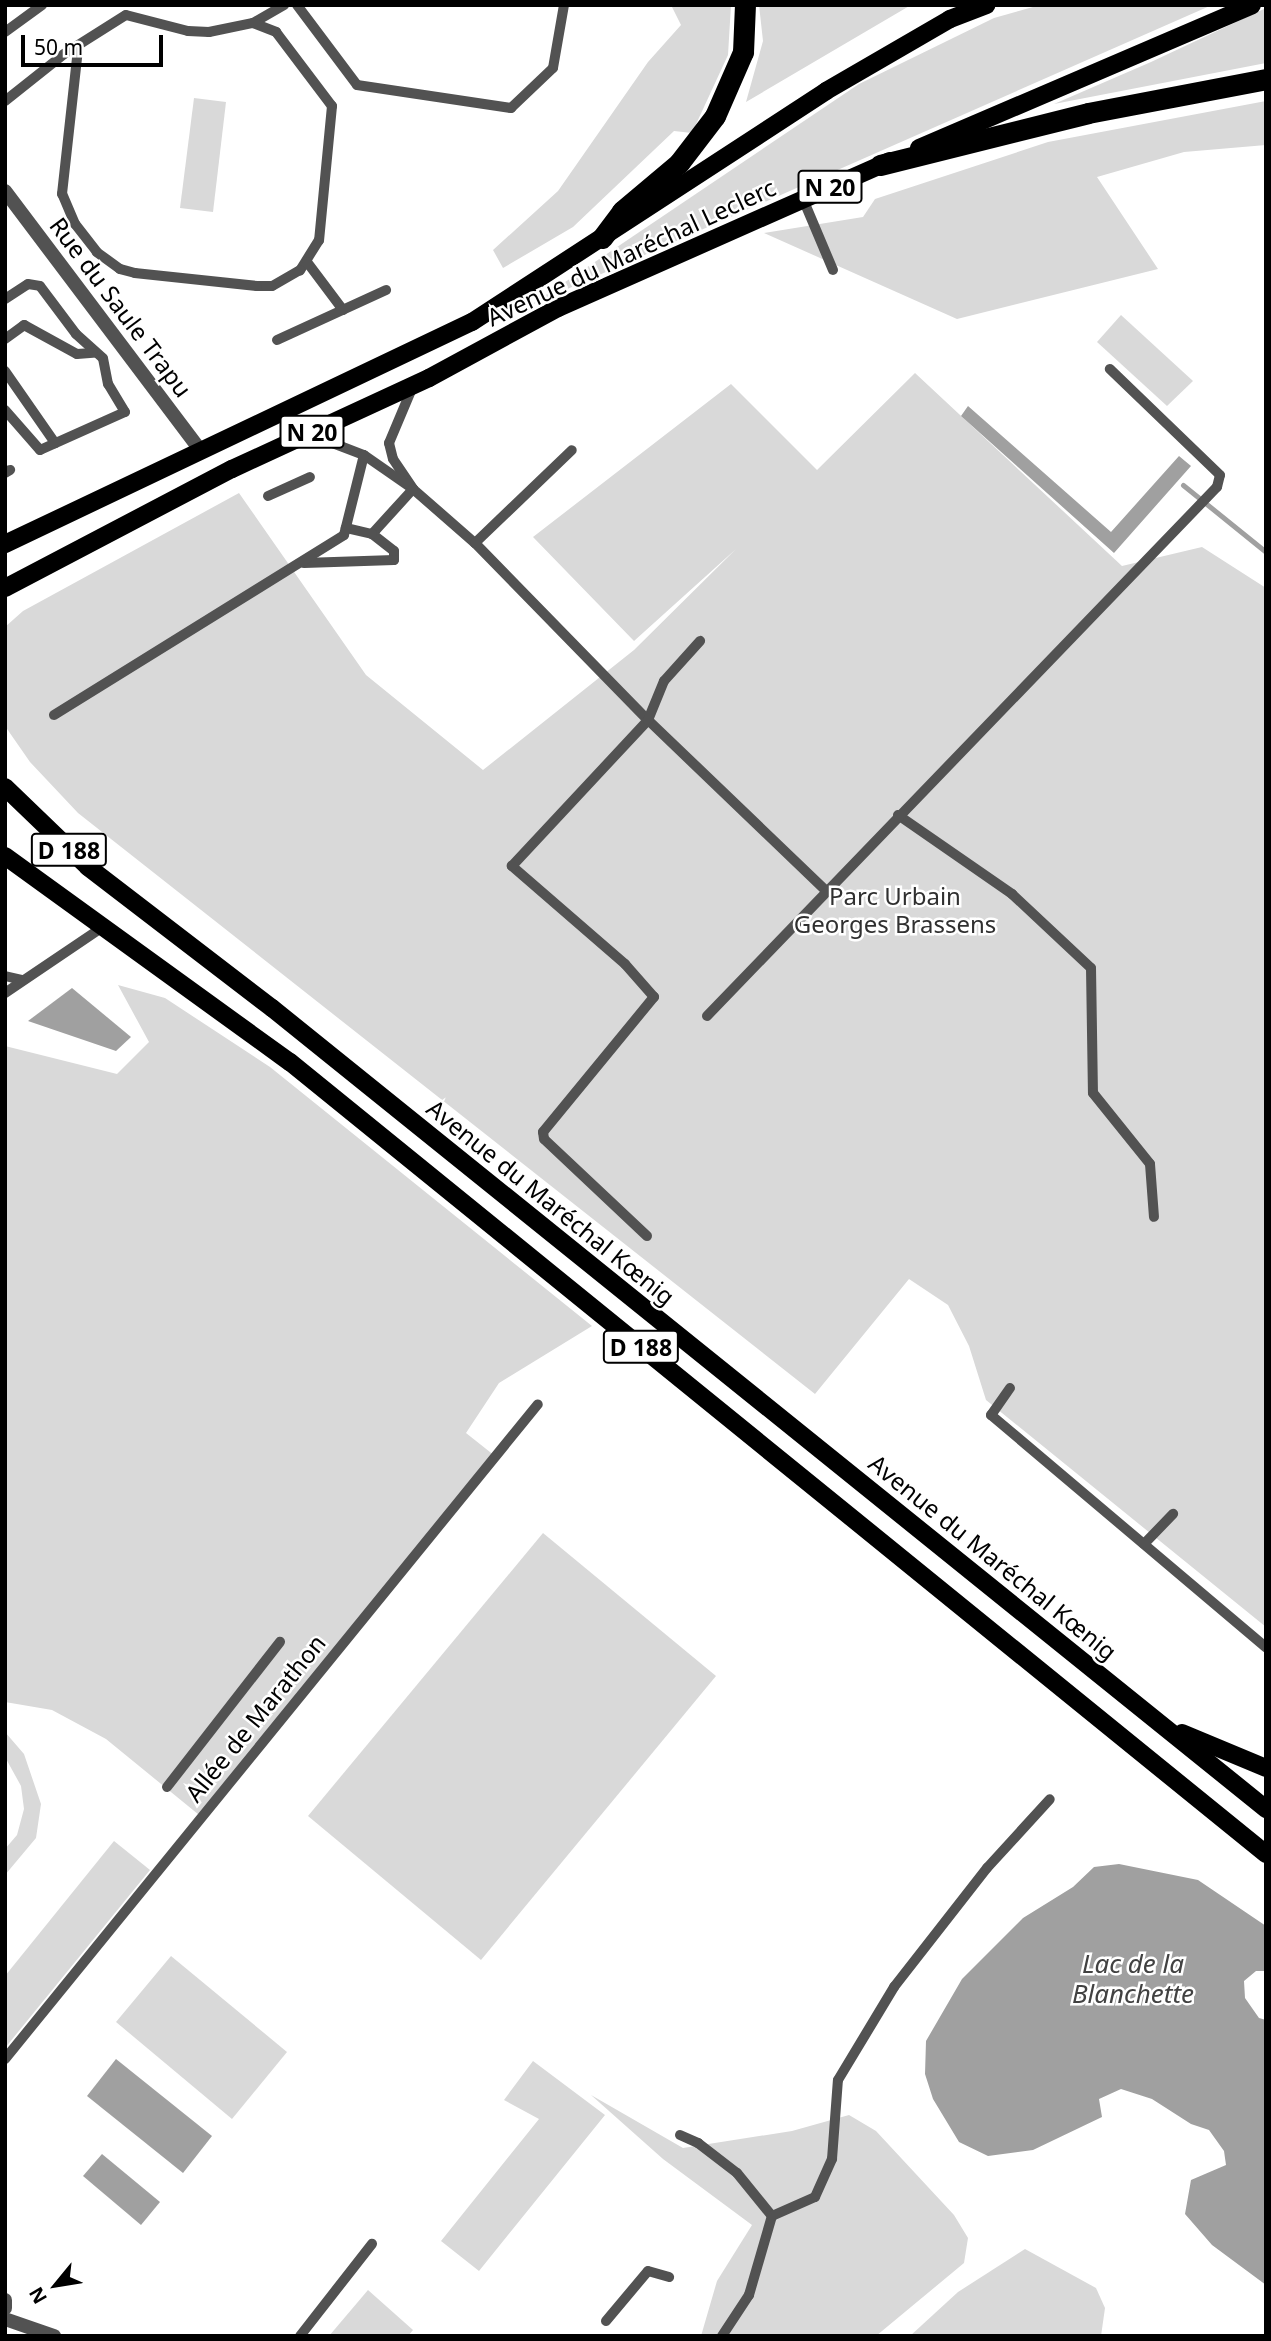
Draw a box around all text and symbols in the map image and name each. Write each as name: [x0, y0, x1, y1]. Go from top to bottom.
scale bar: [24, 21, 166, 65]
text: 50 m: [34, 33, 83, 61]
road number: N 20: [797, 168, 863, 206]
street label: Avenue du Maréchal Leclerc: [482, 172, 780, 332]
street label: Rue du Saule Trapu: [44, 212, 198, 402]
road number: N 20: [279, 412, 345, 452]
road number: D 188: [31, 830, 108, 870]
park label: Parc Urbain Georges Brassens: [794, 882, 996, 938]
street label: Avenue du Maréchal Kœnig: [421, 1093, 681, 1311]
road number: D 188: [602, 1328, 680, 1366]
street label: Avenue du Maréchal Kœnig: [863, 1448, 1123, 1666]
street label: Allée de Marathon: [179, 1629, 331, 1807]
water label: Lac de la Blanchette: [1072, 1948, 1194, 2010]
north arrow: [21, 2250, 91, 2320]
text: N: [23, 2282, 53, 2309]

